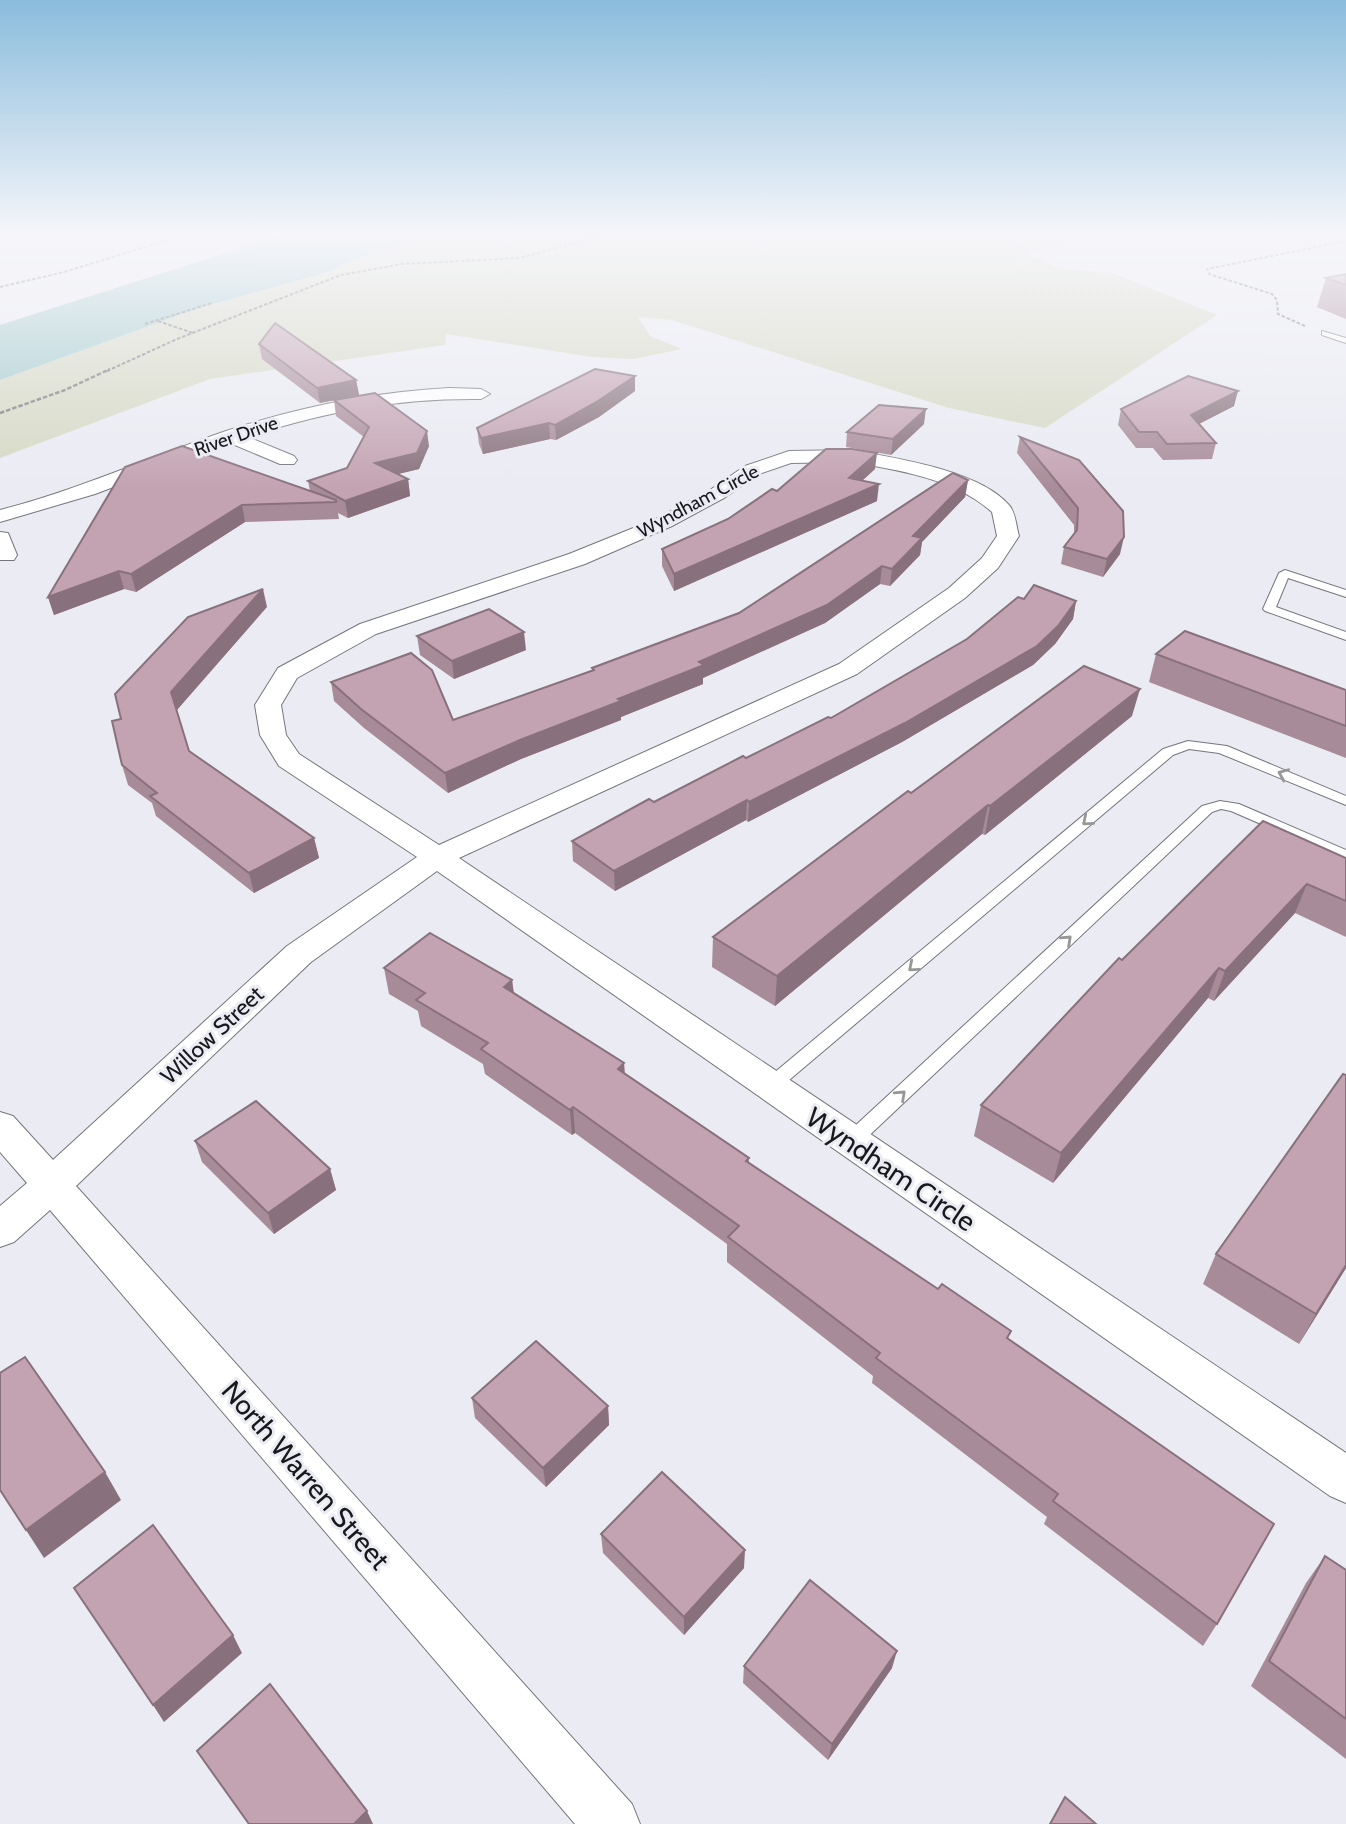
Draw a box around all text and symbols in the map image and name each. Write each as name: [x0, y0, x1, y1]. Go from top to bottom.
street label: River Drive: [191, 411, 281, 461]
street label: Wyndham Circle: [634, 459, 763, 543]
one-way arrow: [1278, 769, 1290, 783]
one-way arrow: [1083, 813, 1096, 825]
one-way arrow: [1059, 935, 1072, 948]
one-way arrow: [908, 958, 920, 971]
street label: Willow Street: [155, 980, 270, 1090]
one-way arrow: [893, 1090, 906, 1103]
street label: Wyndham Circle: [800, 1100, 982, 1238]
street label: North Warren Street: [215, 1374, 397, 1576]

